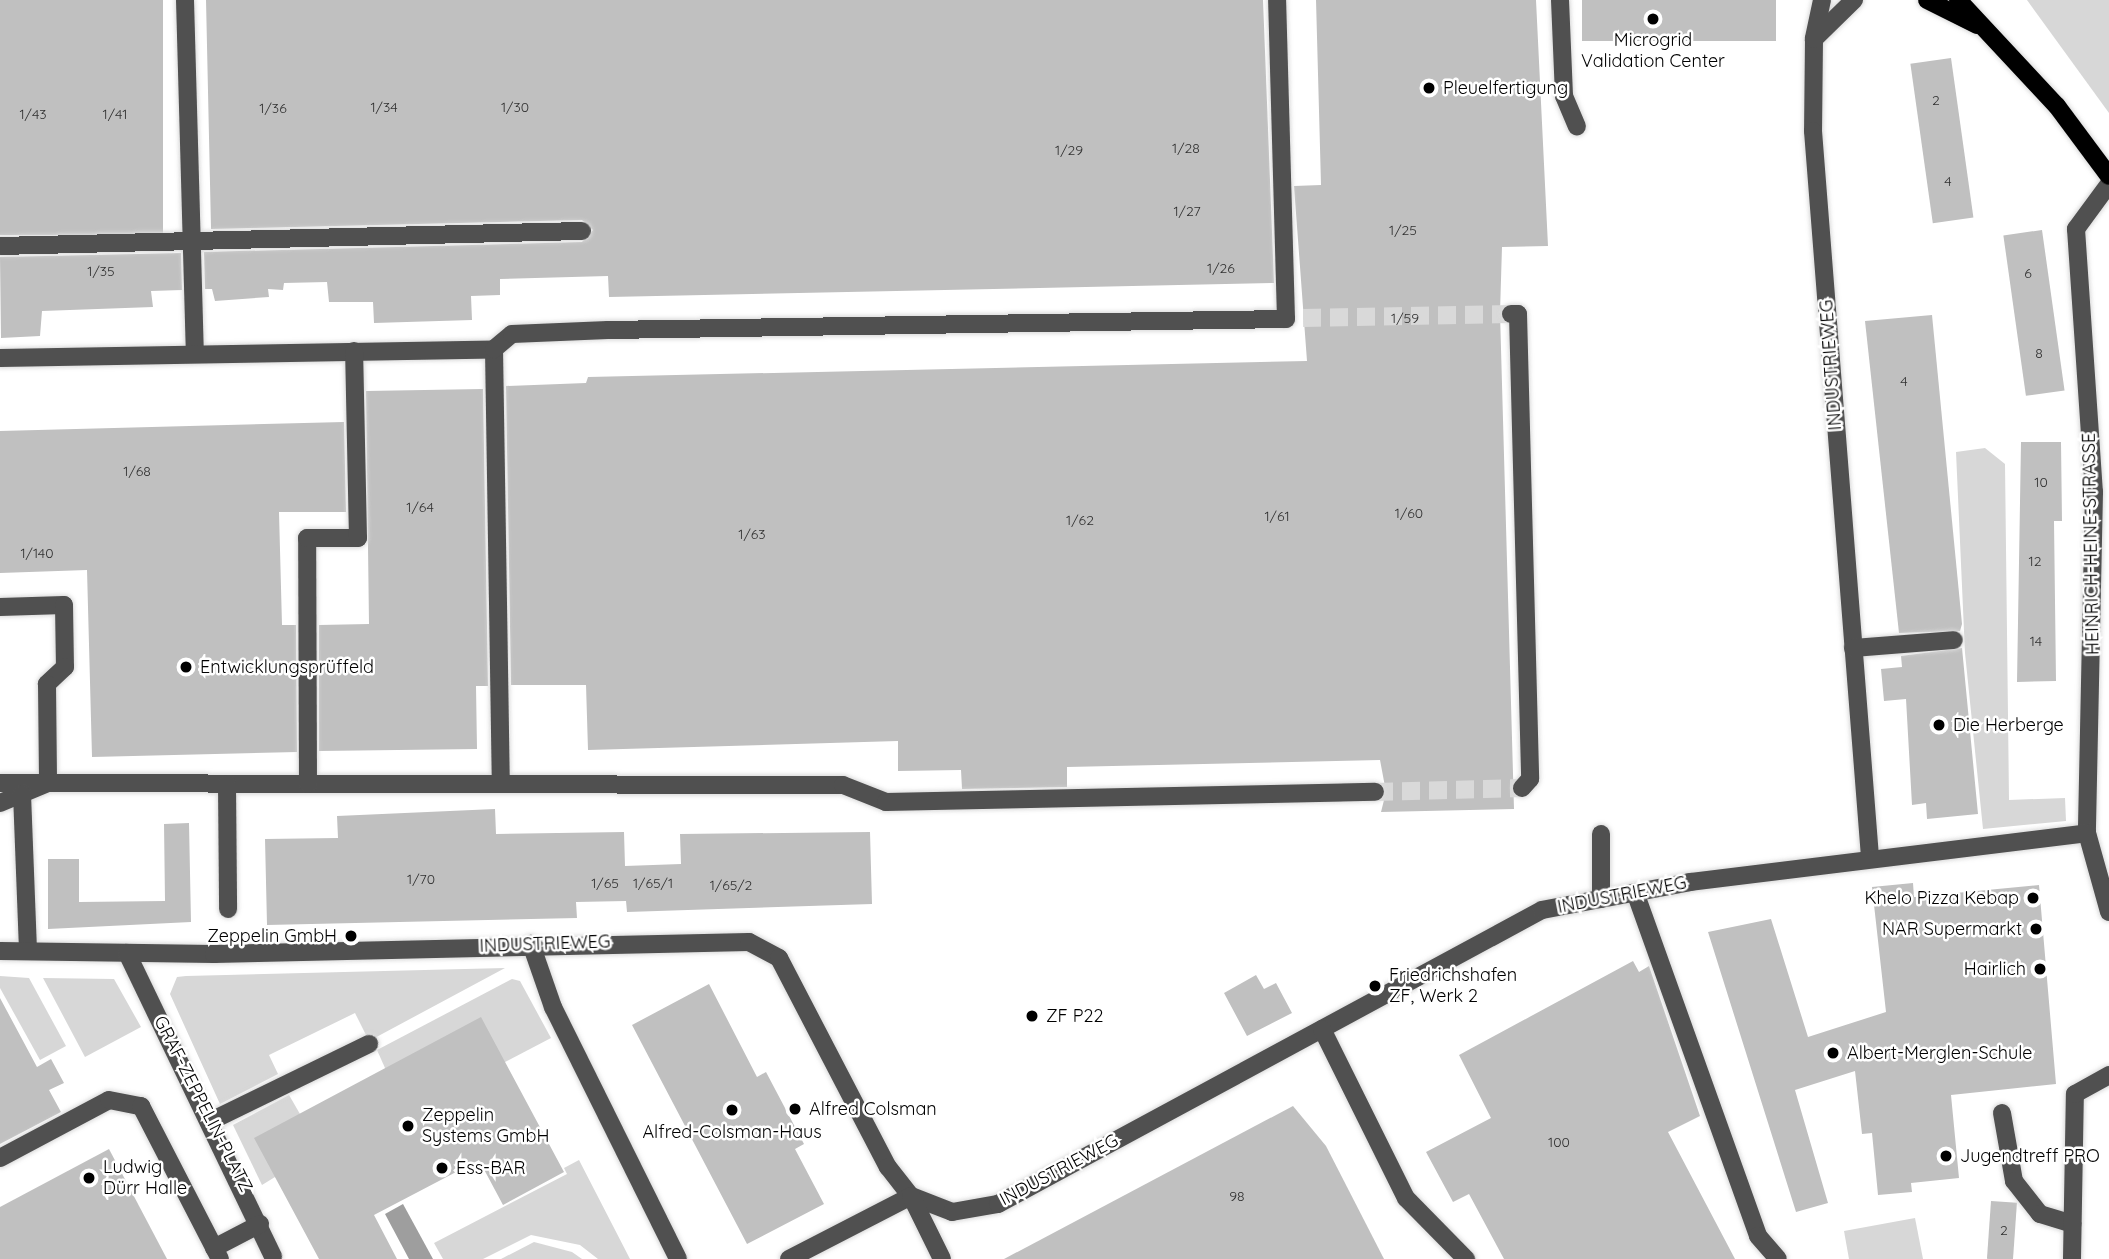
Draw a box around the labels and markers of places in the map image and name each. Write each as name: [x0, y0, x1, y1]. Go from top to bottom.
marker: Microgrid Validation Center: [1645, 11, 1661, 27]
place label: Microgrid Validation Center: [1581, 30, 1725, 72]
place label: Pleuelfertigung: [1443, 77, 1568, 99]
marker: Pleuelfertigung: [1421, 80, 1437, 96]
place label: Entwicklungsprüffeld: [200, 656, 374, 678]
marker: Entwicklungsprüffeld: [178, 659, 194, 675]
place label: Die Herberge: [1953, 714, 2064, 736]
marker: Die Herberge: [1931, 717, 1947, 733]
place label: Khelo Pizza Kebap: [1864, 887, 2019, 909]
marker: Khelo Pizza Kebap: [2025, 890, 2041, 906]
place label: NAR Supermarkt: [1882, 918, 2022, 940]
marker: NAR Supermarkt: [2028, 921, 2044, 937]
place label: Zeppelin GmbH: [207, 925, 337, 947]
marker: Zeppelin GmbH: [343, 928, 359, 944]
place label: Hairlich: [1964, 958, 2026, 980]
marker: Hairlich: [2032, 961, 2048, 977]
place label: Friedrichshafen ZF, Werk 2: [1389, 965, 1517, 1007]
marker: Friedrichshafen ZF, Werk 2: [1367, 978, 1383, 994]
place label: ZF P22: [1046, 1005, 1103, 1027]
marker: ZF P22: [1024, 1008, 1040, 1024]
place label: Albert-Merglen-Schule: [1847, 1042, 2032, 1064]
marker: Albert-Merglen-Schule: [1825, 1045, 1841, 1061]
place label: Alfred Colsman: [809, 1098, 937, 1120]
marker: Alfred Colsman: [787, 1101, 803, 1117]
marker: Alfred-Colsman-Haus: [724, 1102, 740, 1118]
place label: Zeppelin Systems GmbH: [422, 1105, 549, 1148]
marker: Zeppelin Systems GmbH: [400, 1118, 416, 1134]
place label: Alfred-Colsman-Haus: [642, 1121, 822, 1143]
place label: Jugendtreff PRO: [1960, 1145, 2100, 1167]
marker: Jugendtreff PRO: [1938, 1148, 1954, 1164]
place label: Ludwig Dürr Halle: [103, 1157, 187, 1200]
place label: Ess-BAR: [456, 1157, 526, 1179]
marker: Ess-BAR: [434, 1160, 450, 1176]
marker: Ludwig Dürr Halle: [81, 1170, 97, 1186]

